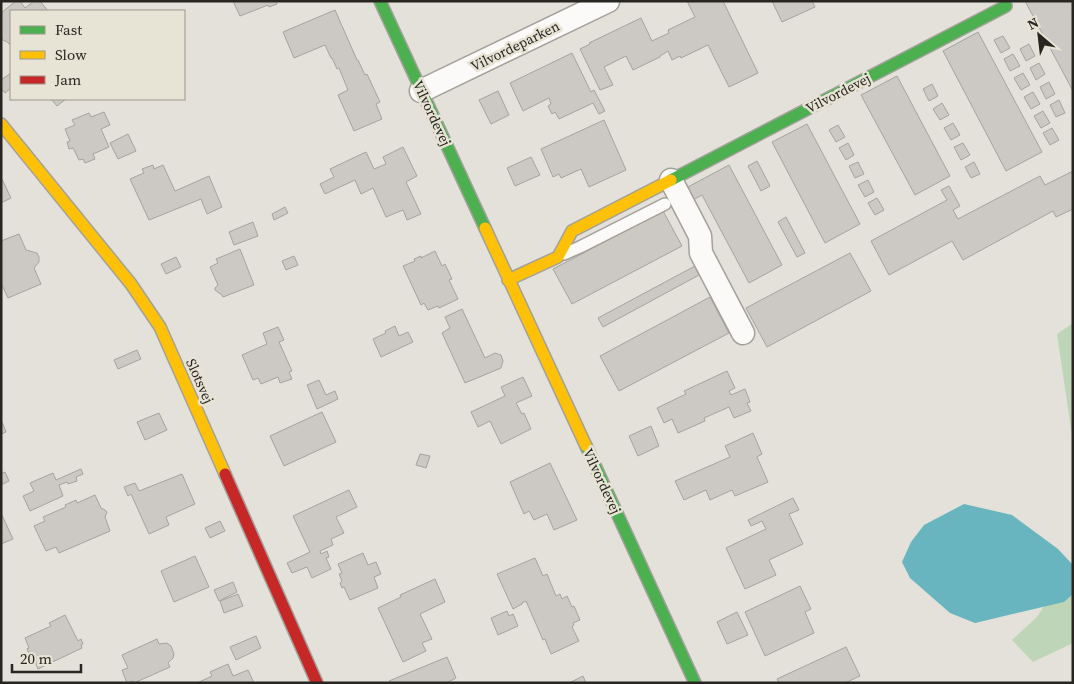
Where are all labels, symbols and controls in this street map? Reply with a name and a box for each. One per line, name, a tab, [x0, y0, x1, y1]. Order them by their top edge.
legend	[10, 10, 185, 100]
north arrow	[1014, 10, 1064, 60]
text: N	[1024, 12, 1042, 35]
street label: Vilvordeparken	[467, 16, 563, 76]
text: Fast	[55, 19, 82, 40]
text: Slow	[55, 44, 87, 65]
street label: Vilvordevej	[802, 68, 874, 118]
text: Jam	[54, 69, 82, 90]
street label: Vilvordevej	[408, 77, 456, 149]
street label: Slotsvej	[181, 355, 219, 407]
street label: Vilvordevej	[578, 445, 626, 517]
scale bar	[12, 642, 81, 674]
text: 20 m	[20, 648, 52, 669]

